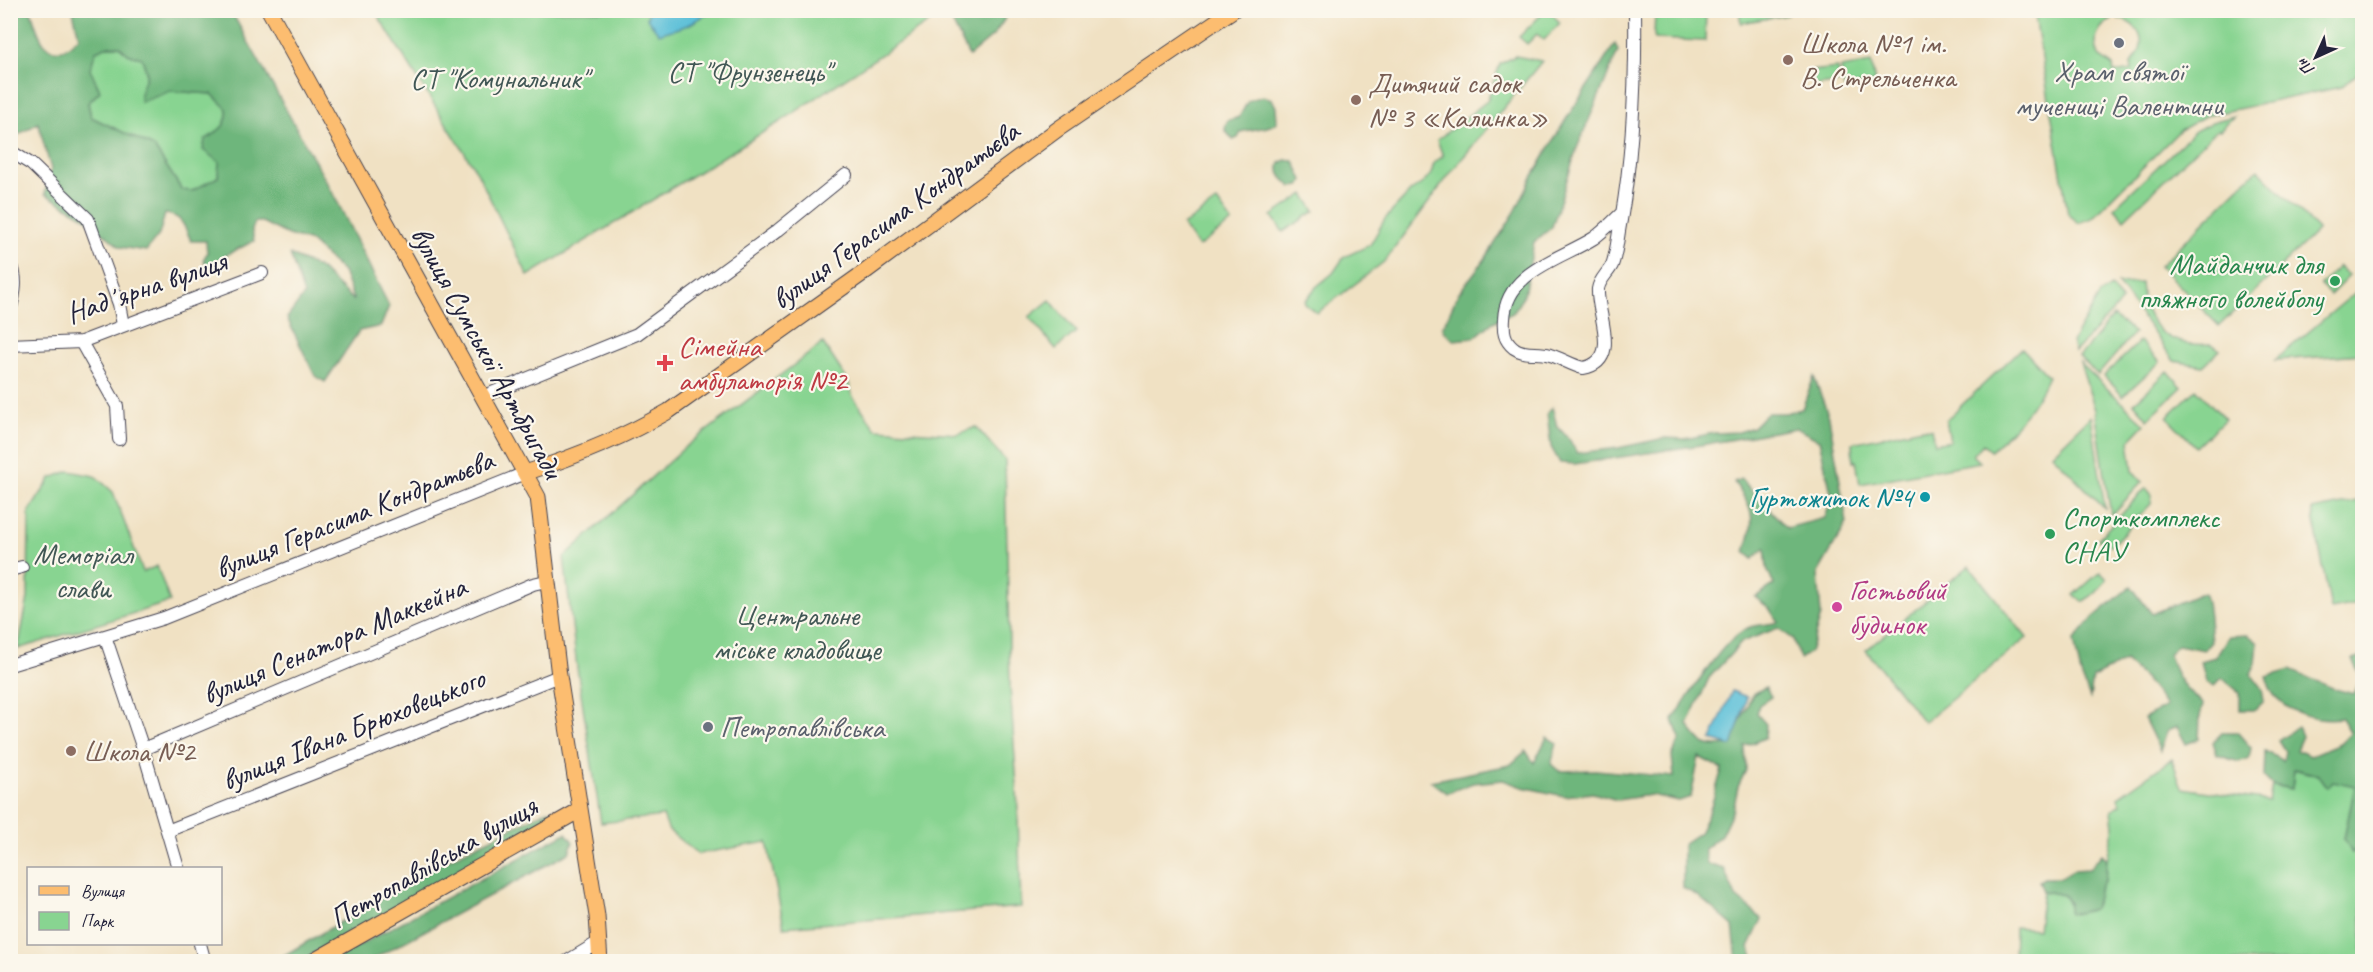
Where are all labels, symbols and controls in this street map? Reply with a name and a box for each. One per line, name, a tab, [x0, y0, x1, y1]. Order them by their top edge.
place label: Школа №1 ім. В. Стрельченка	[1800, 24, 1958, 96]
north arrow	[2286, 27, 2346, 87]
marker: Храм святої мучениці Валентини	[2112, 36, 2126, 50]
park label: СТ "Фрунзенець"	[668, 52, 836, 90]
place label: Храм святої мучениці Валентини	[2015, 52, 2225, 124]
marker: Школа №1 ім. В. Стрельченка	[1781, 53, 1795, 67]
text: Пн	[2292, 53, 2319, 80]
park label: СТ "Комунальник"	[410, 59, 594, 97]
place label: Дитячий садок № 3 «Калинка»	[1368, 64, 1548, 136]
marker: Дитячий садок № 3 «Калинка»	[1349, 93, 1363, 107]
street label: вулиця Герасима Кондратьєва	[764, 111, 1028, 318]
street label: вулиця Сумської Артбригади	[402, 219, 573, 487]
street label: Надʼярна вулиця	[61, 241, 233, 332]
place label: Майданчик для пляжного волейболу	[2138, 245, 2326, 317]
marker: Майданчик для пляжного волейболу	[2328, 274, 2342, 288]
place label: Сімейна амбулаторія №2	[678, 327, 849, 399]
marker: Сімейна амбулаторія №2	[656, 354, 674, 372]
street label: вулиця Герасима Кондратьєва	[209, 440, 501, 587]
place label: Гуртожиток №4	[1749, 478, 1915, 516]
marker: Гуртожиток №4	[1918, 490, 1932, 504]
place label: Спорткомплекс СНАУ	[2062, 498, 2220, 570]
marker: Спорткомплекс СНАУ	[2043, 527, 2057, 541]
park label: Меморіал слави	[33, 535, 135, 607]
street label: вулиця Сенатора Маккейна	[196, 566, 474, 713]
place label: Гостьовий будинок	[1849, 571, 1948, 643]
park label: Центральне міське кладовище	[714, 596, 883, 668]
marker: Гостьовий будинок	[1830, 600, 1844, 614]
street label: вулиця Івана Брюховецького	[216, 658, 492, 799]
place label: Петропавлівська	[720, 708, 886, 746]
marker: Петропавлівська	[701, 720, 715, 734]
place label: Школа №2	[83, 732, 197, 770]
marker: Школа №2	[64, 744, 78, 758]
street label: Петропавлівська вулиця	[322, 786, 545, 937]
legend	[27, 867, 222, 945]
text: Вулиця	[81, 880, 125, 902]
text: Парк	[81, 910, 115, 932]

